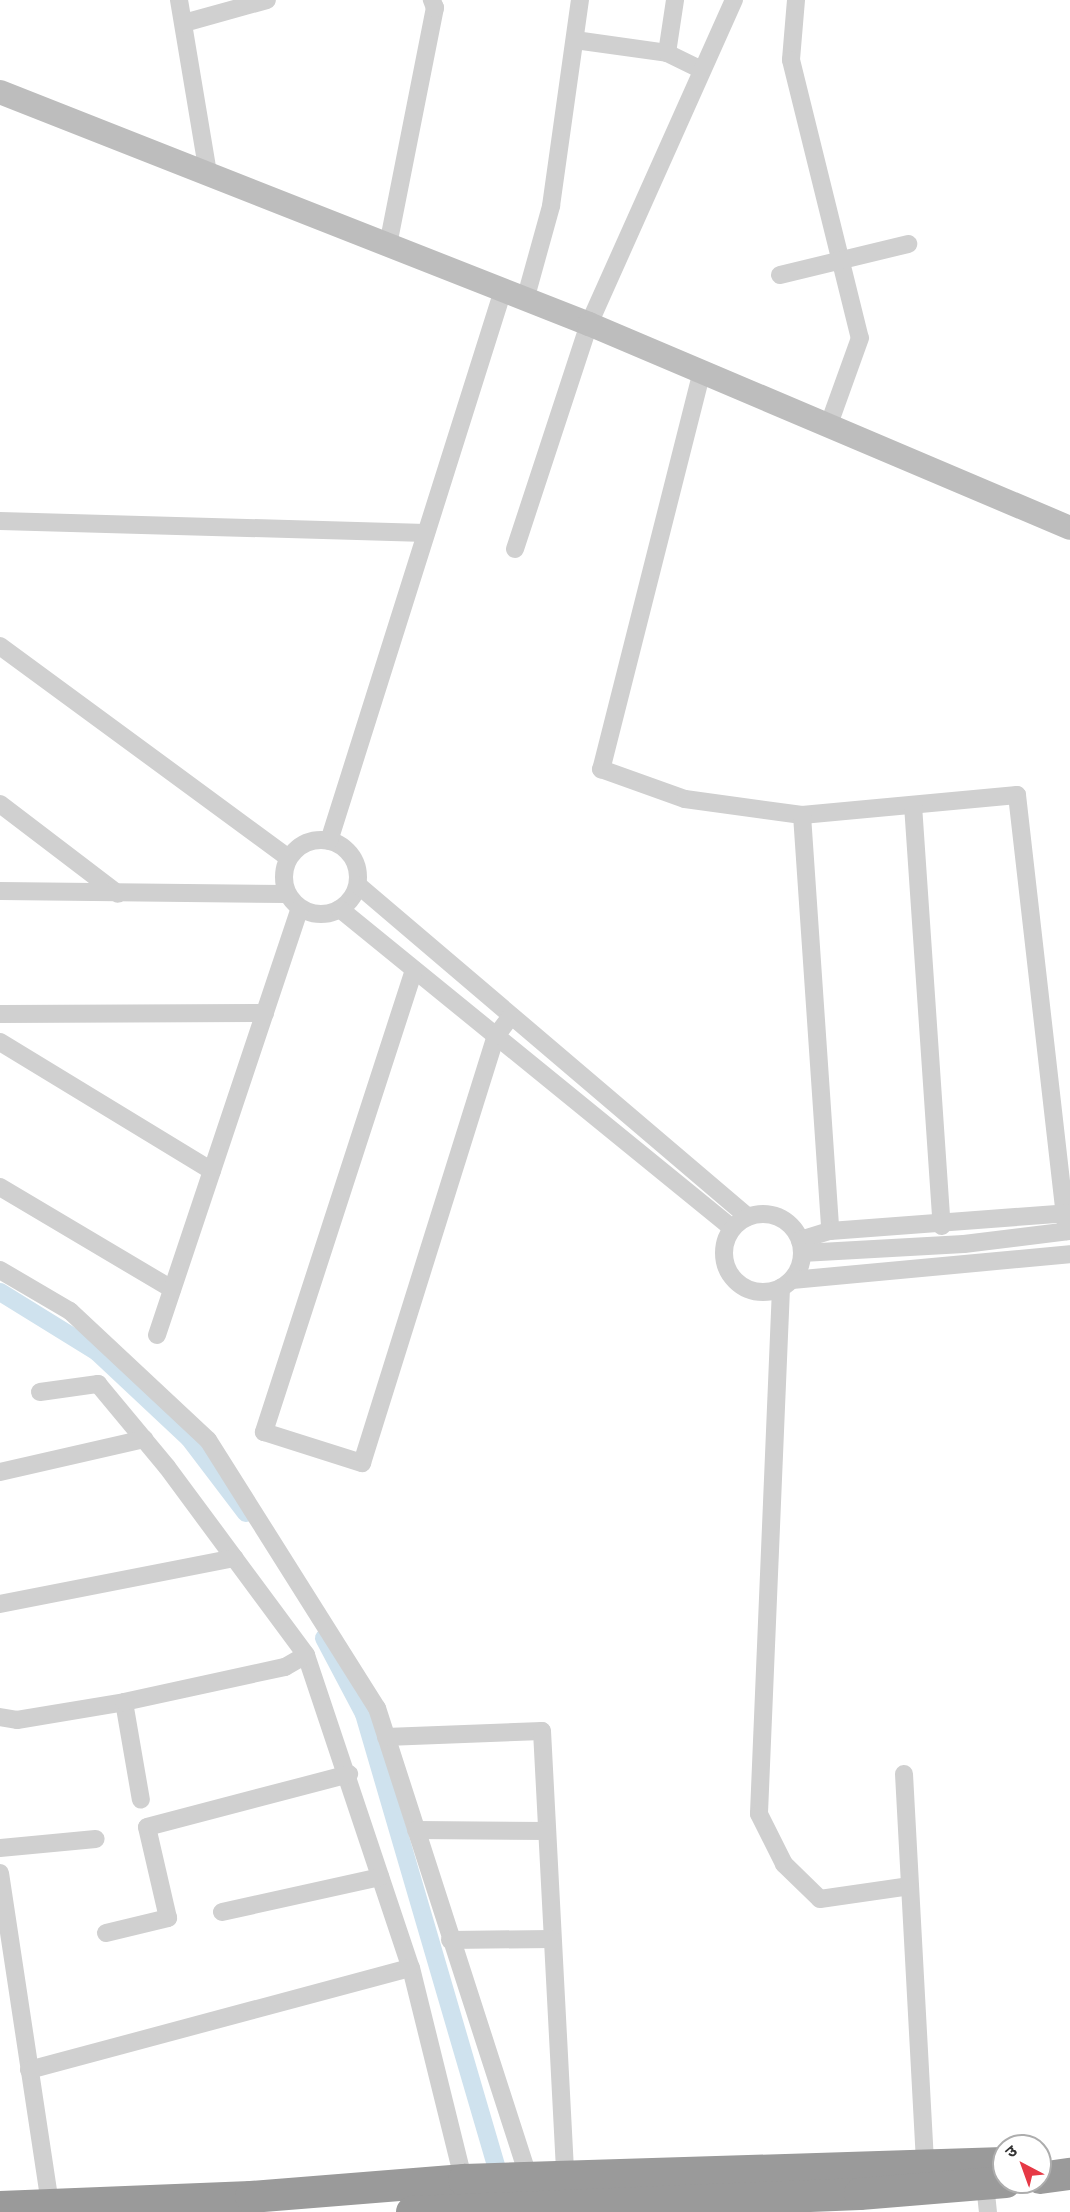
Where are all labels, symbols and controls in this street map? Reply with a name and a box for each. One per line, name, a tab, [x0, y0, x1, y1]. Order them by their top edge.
north arrow	[992, 2134, 1052, 2194]
text: उ	[1001, 2141, 1021, 2162]

